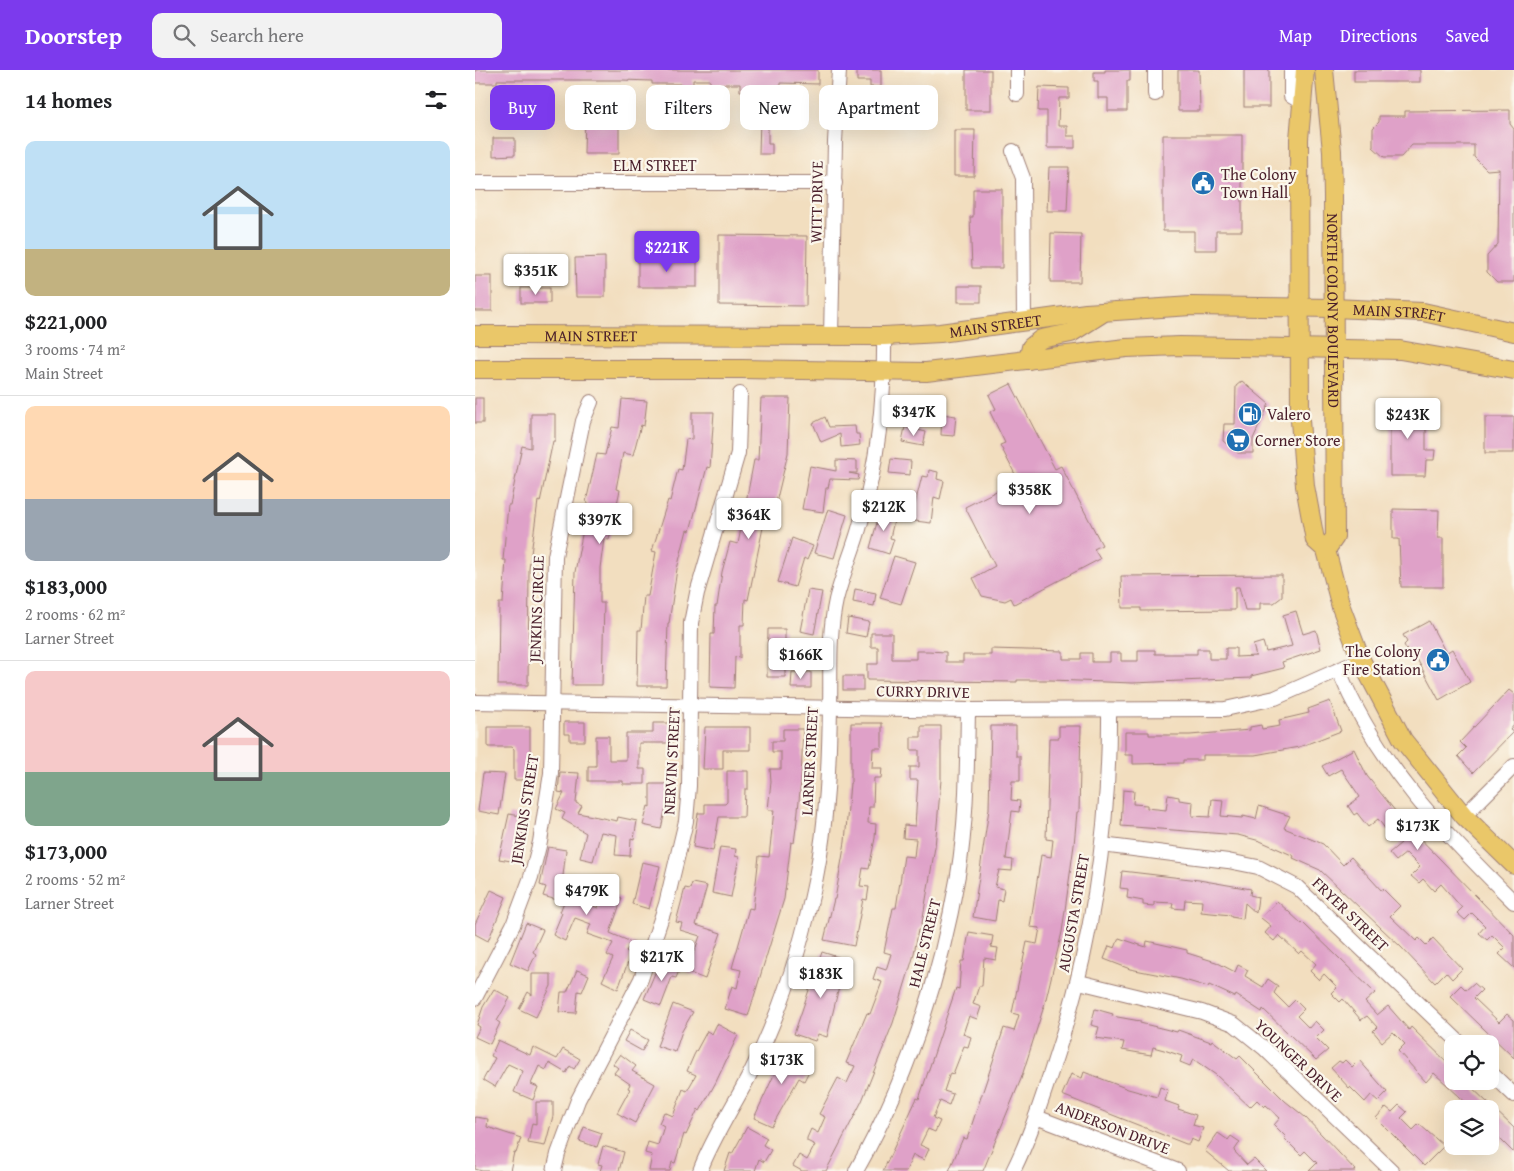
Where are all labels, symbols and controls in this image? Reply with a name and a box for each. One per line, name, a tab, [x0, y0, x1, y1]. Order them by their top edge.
search box	[152, 13, 502, 58]
text: Doorstep	[25, 18, 122, 53]
icon: search	[170, 21, 198, 49]
text: Search here	[210, 21, 304, 49]
text: Map	[1279, 22, 1312, 49]
text: Directions	[1340, 22, 1417, 49]
text: Saved	[1445, 22, 1489, 49]
text: 14 homes	[25, 85, 112, 116]
chip: Buy	[490, 85, 555, 130]
chip: Rent	[565, 85, 636, 130]
chip: Filters	[646, 85, 730, 130]
chip: New	[740, 85, 809, 130]
chip: Apartment	[819, 85, 938, 130]
icon: filters	[422, 86, 450, 114]
street label: ELM STREET	[613, 153, 697, 177]
street label: WITT DRIVE	[803, 161, 829, 243]
place label: The Colony Town Hall	[1221, 162, 1296, 204]
public building icon: The Colony Town Hall	[1190, 170, 1216, 196]
icon: home	[193, 173, 283, 263]
street label: NORTH COLONY BOULEVARD	[1321, 213, 1346, 408]
pin: $221K	[632, 230, 702, 273]
text: $221K	[645, 235, 689, 259]
pin: $351K	[501, 254, 571, 296]
text: $351K	[514, 258, 558, 282]
street label: MAIN STREET	[1352, 297, 1448, 329]
text: $221,000	[25, 306, 107, 337]
street label: MAIN STREET	[948, 307, 1043, 344]
street label: MAIN STREET	[545, 323, 638, 347]
text: 3 rooms · 74 m²	[25, 337, 125, 361]
text: Main Street	[25, 361, 103, 385]
pin: $347K	[879, 394, 949, 437]
pin: $243K	[1373, 398, 1443, 440]
text: $347K	[892, 399, 936, 423]
fuel station icon: Valero	[1237, 401, 1263, 427]
place label: Valero	[1267, 402, 1311, 426]
text: $243K	[1386, 402, 1430, 426]
supermarket icon: Corner Store	[1225, 427, 1251, 453]
place label: Corner Store	[1255, 428, 1341, 452]
icon: home	[193, 439, 283, 529]
pin: $358K	[995, 472, 1065, 515]
text: $358K	[1008, 477, 1052, 501]
pin: $212K	[849, 490, 919, 532]
text: $212K	[862, 494, 906, 518]
pin: $364K	[714, 498, 784, 540]
pin: $397K	[565, 502, 635, 545]
text: $364K	[727, 502, 771, 526]
text: $397K	[578, 507, 622, 531]
street label: JENKINS CIRCLE	[522, 555, 550, 665]
text: $183,000	[25, 571, 107, 602]
text: 2 rooms · 62 m²	[25, 602, 125, 626]
text: Larner Street	[25, 626, 114, 650]
pin: $166K	[766, 638, 836, 680]
place label: The Colony Fire Station	[1343, 639, 1421, 681]
text: $166K	[779, 642, 823, 666]
public building icon: The Colony Fire Station	[1425, 647, 1451, 673]
street label: CURRY DRIVE	[876, 678, 970, 704]
icon: home	[193, 704, 283, 794]
street label: LARNER STREET	[794, 706, 824, 816]
street label: NERVIN STREET	[656, 707, 686, 815]
street label: JENKINS STREET	[503, 752, 545, 868]
pin: $173K	[1383, 808, 1453, 851]
text: $173K	[1396, 813, 1440, 837]
text: $173,000	[25, 836, 107, 867]
street label: AUGUSTA STREET	[1051, 852, 1095, 974]
text: 2 rooms · 52 m²	[25, 867, 125, 891]
street label: FRYER STREET	[1307, 871, 1395, 957]
pin: $479K	[552, 874, 622, 916]
text: $479K	[565, 878, 609, 902]
text: Larner Street	[25, 891, 114, 915]
street label: HALE STREET	[901, 896, 947, 990]
pin: $217K	[627, 940, 697, 982]
text: $217K	[640, 944, 684, 968]
pin: $183K	[786, 956, 856, 999]
text: $183K	[799, 961, 843, 985]
street label: YOUNGER DRIVE	[1250, 1013, 1348, 1107]
map controls	[1444, 1035, 1499, 1155]
button: locate	[1444, 1035, 1499, 1090]
pin: $173K	[747, 1042, 817, 1085]
text: $173K	[760, 1047, 804, 1071]
street label: ANDERSON DRIVE	[1052, 1094, 1174, 1160]
button: layers	[1444, 1100, 1499, 1155]

